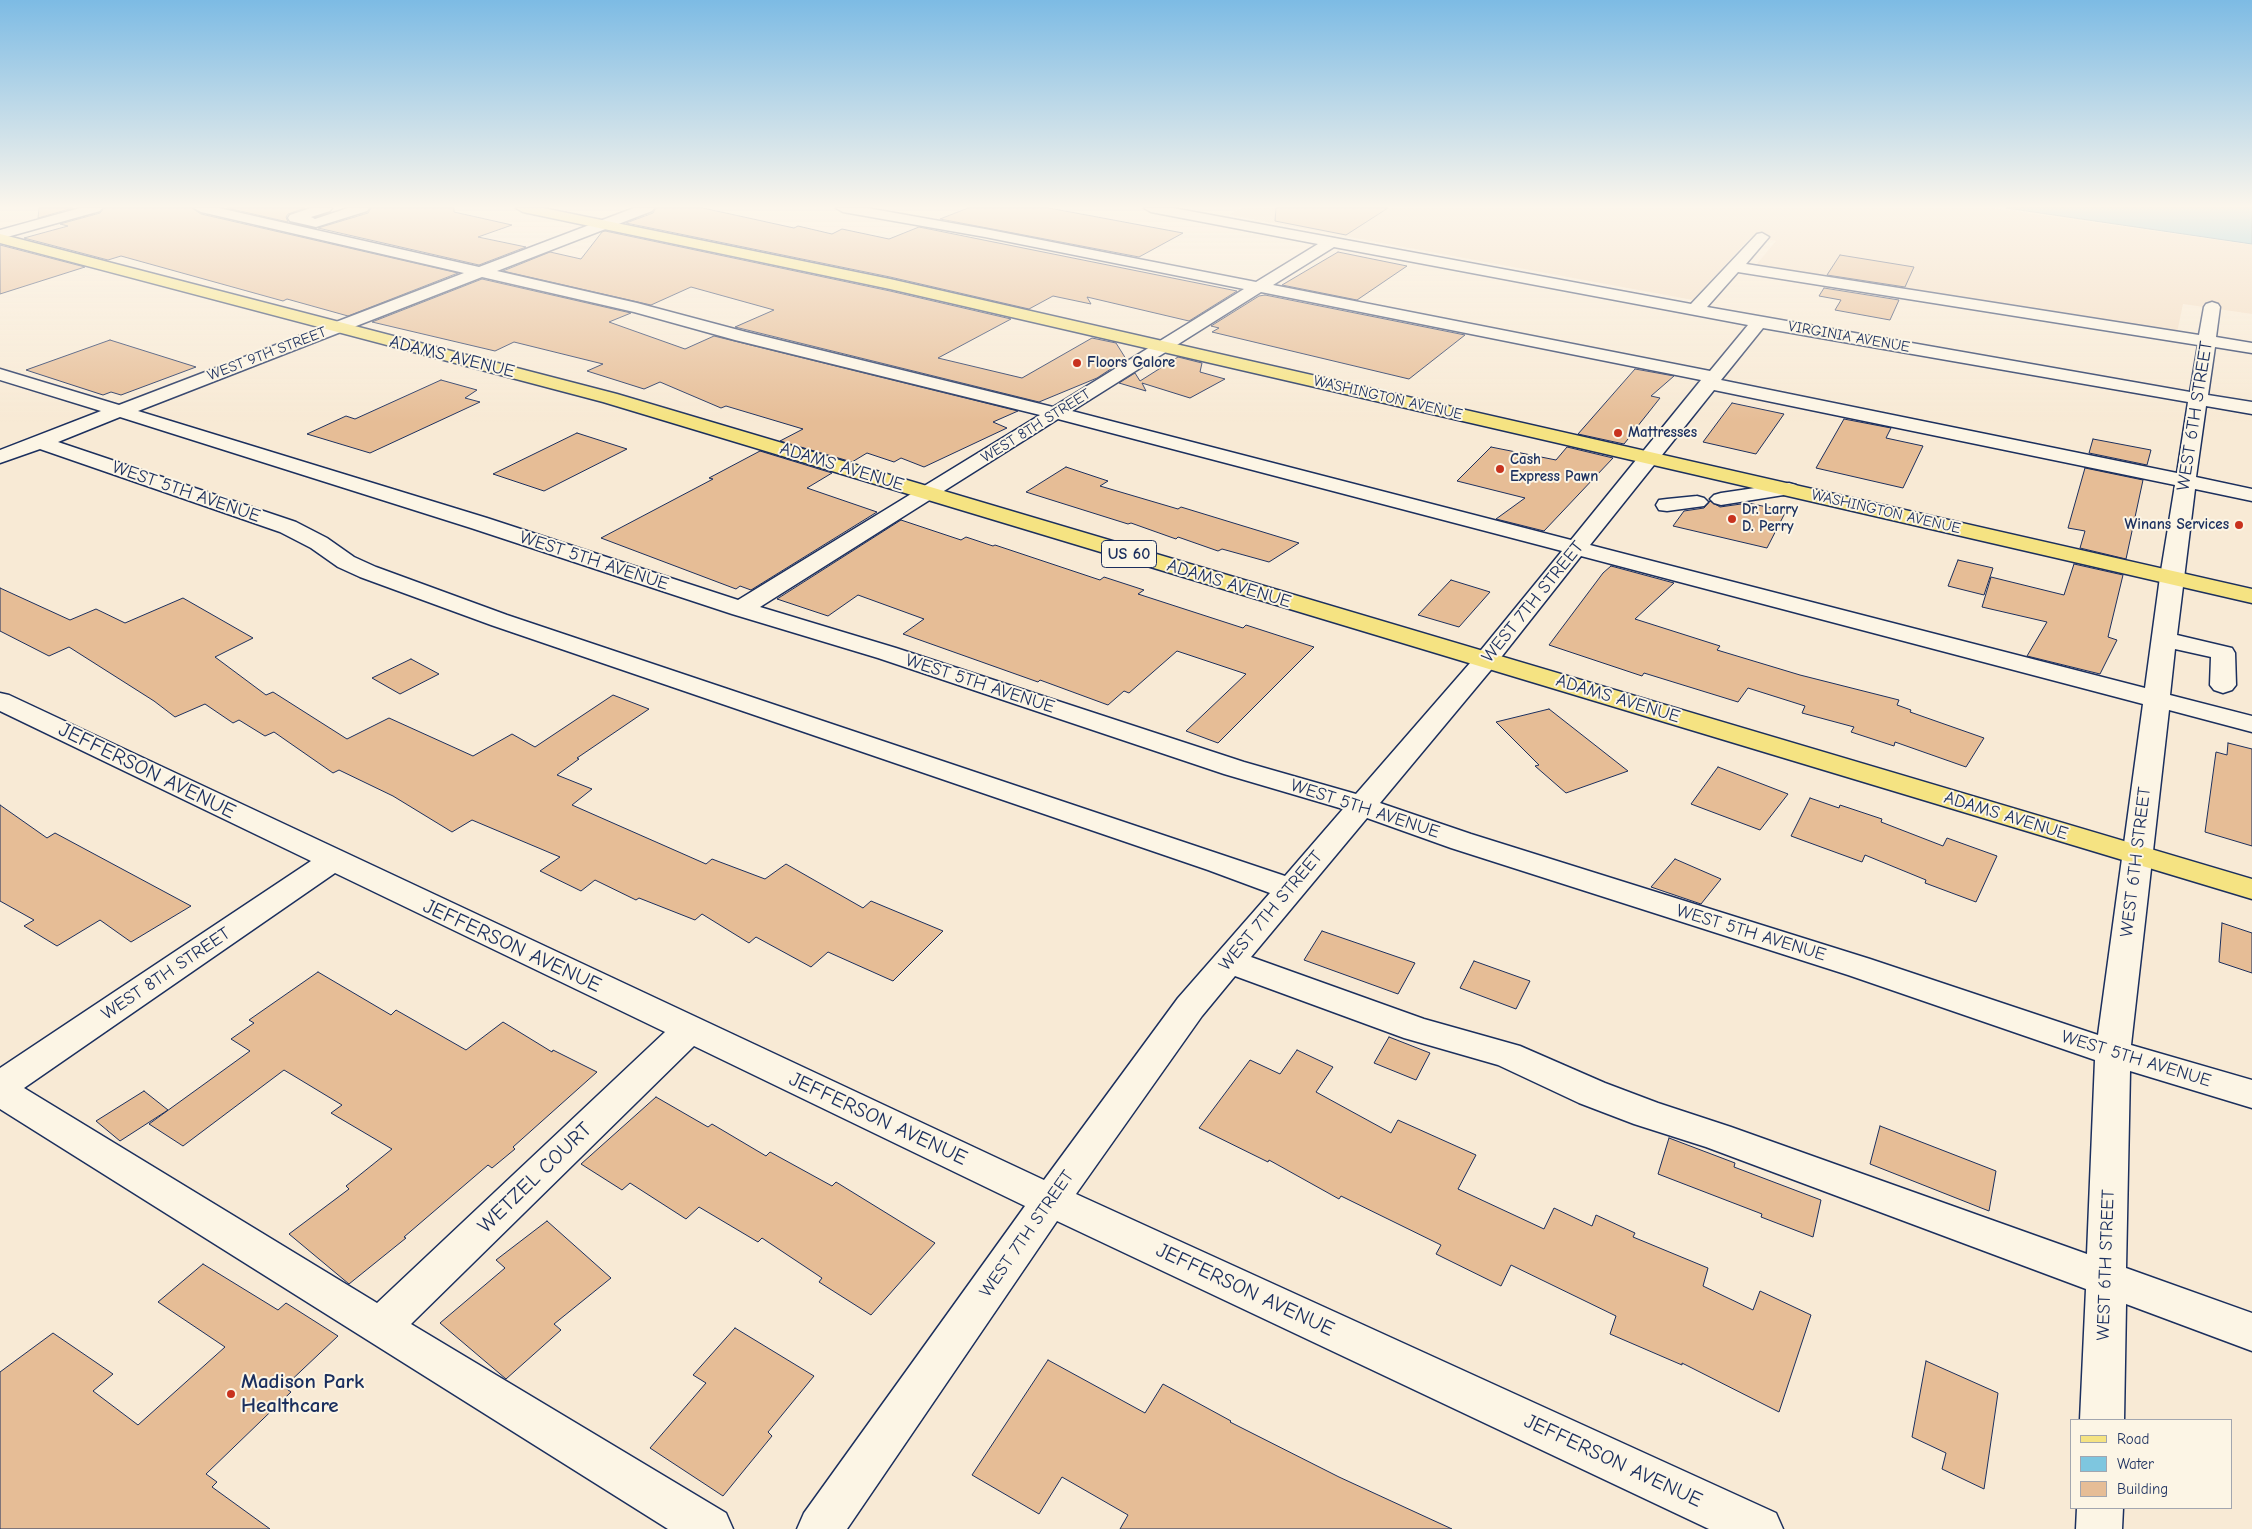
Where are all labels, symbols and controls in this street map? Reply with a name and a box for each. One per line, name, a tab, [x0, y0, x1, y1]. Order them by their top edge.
street label: VIRGINIA AVENUE	[1787, 317, 1911, 357]
street label: WEST 9TH STREET	[205, 323, 329, 385]
street label: ADAMS AVENUE	[387, 331, 517, 383]
street label: WEST 6TH STREET	[2173, 340, 2217, 492]
place label: Floors Galore	[1087, 354, 1175, 372]
marker: Floors Galore	[1071, 357, 1083, 369]
street label: WASHINGTON AVENUE	[1312, 372, 1464, 424]
street label: WEST 8TH STREET	[978, 385, 1094, 467]
place label: Mattresses	[1628, 424, 1697, 442]
marker: Mattresses	[1612, 427, 1624, 439]
street label: ADAMS AVENUE	[777, 438, 907, 496]
place label: Cash Express Pawn	[1510, 451, 1598, 486]
street label: WEST 5TH AVENUE	[109, 457, 263, 527]
marker: Cash Express Pawn	[1494, 463, 1506, 475]
street label: WASHINGTON AVENUE	[1810, 486, 1962, 538]
place label: Dr. Larry D. Perry	[1742, 501, 1798, 536]
marker: Dr. Larry D. Perry	[1726, 513, 1738, 525]
place label: Winans Services	[2125, 516, 2229, 534]
marker: Winans Services	[2233, 519, 2245, 531]
street label: WEST 5TH AVENUE	[517, 527, 671, 595]
street label: WEST 7TH STREET	[1477, 537, 1589, 667]
road number: US 60	[1102, 540, 1156, 568]
street label: ADAMS AVENUE	[1164, 555, 1294, 613]
street label: WEST 5TH AVENUE	[903, 650, 1057, 718]
street label: ADAMS AVENUE	[1553, 670, 1683, 728]
street label: JEFFERSON AVENUE	[54, 717, 240, 825]
street label: WEST 5TH AVENUE	[1288, 775, 1442, 843]
street label: WEST 6TH STREET	[2116, 786, 2156, 938]
street label: ADAMS AVENUE	[1941, 787, 2071, 845]
street label: WEST 7TH STREET	[1215, 847, 1327, 975]
street label: JEFFERSON AVENUE	[419, 894, 605, 998]
street label: WEST 5TH AVENUE	[1674, 900, 1828, 966]
street label: WEST 8TH STREET	[98, 923, 234, 1025]
street label: WEST 5TH AVENUE	[2059, 1026, 2213, 1092]
street label: JEFFERSON AVENUE	[785, 1067, 971, 1171]
street label: WETZEL COURT	[473, 1117, 597, 1239]
street label: WEST 7TH STREET	[975, 1166, 1079, 1302]
street label: WEST 6TH STREET	[2093, 1189, 2119, 1341]
street label: JEFFERSON AVENUE	[1152, 1238, 1338, 1342]
place label: Madison Park Healthcare	[241, 1369, 364, 1419]
marker: Madison Park Healthcare	[225, 1388, 237, 1400]
street label: JEFFERSON AVENUE	[1520, 1409, 1706, 1513]
legend	[2070, 1419, 2232, 1509]
text: Road	[2117, 1430, 2149, 1448]
text: Water	[2117, 1455, 2154, 1473]
text: Building	[2117, 1480, 2168, 1498]

